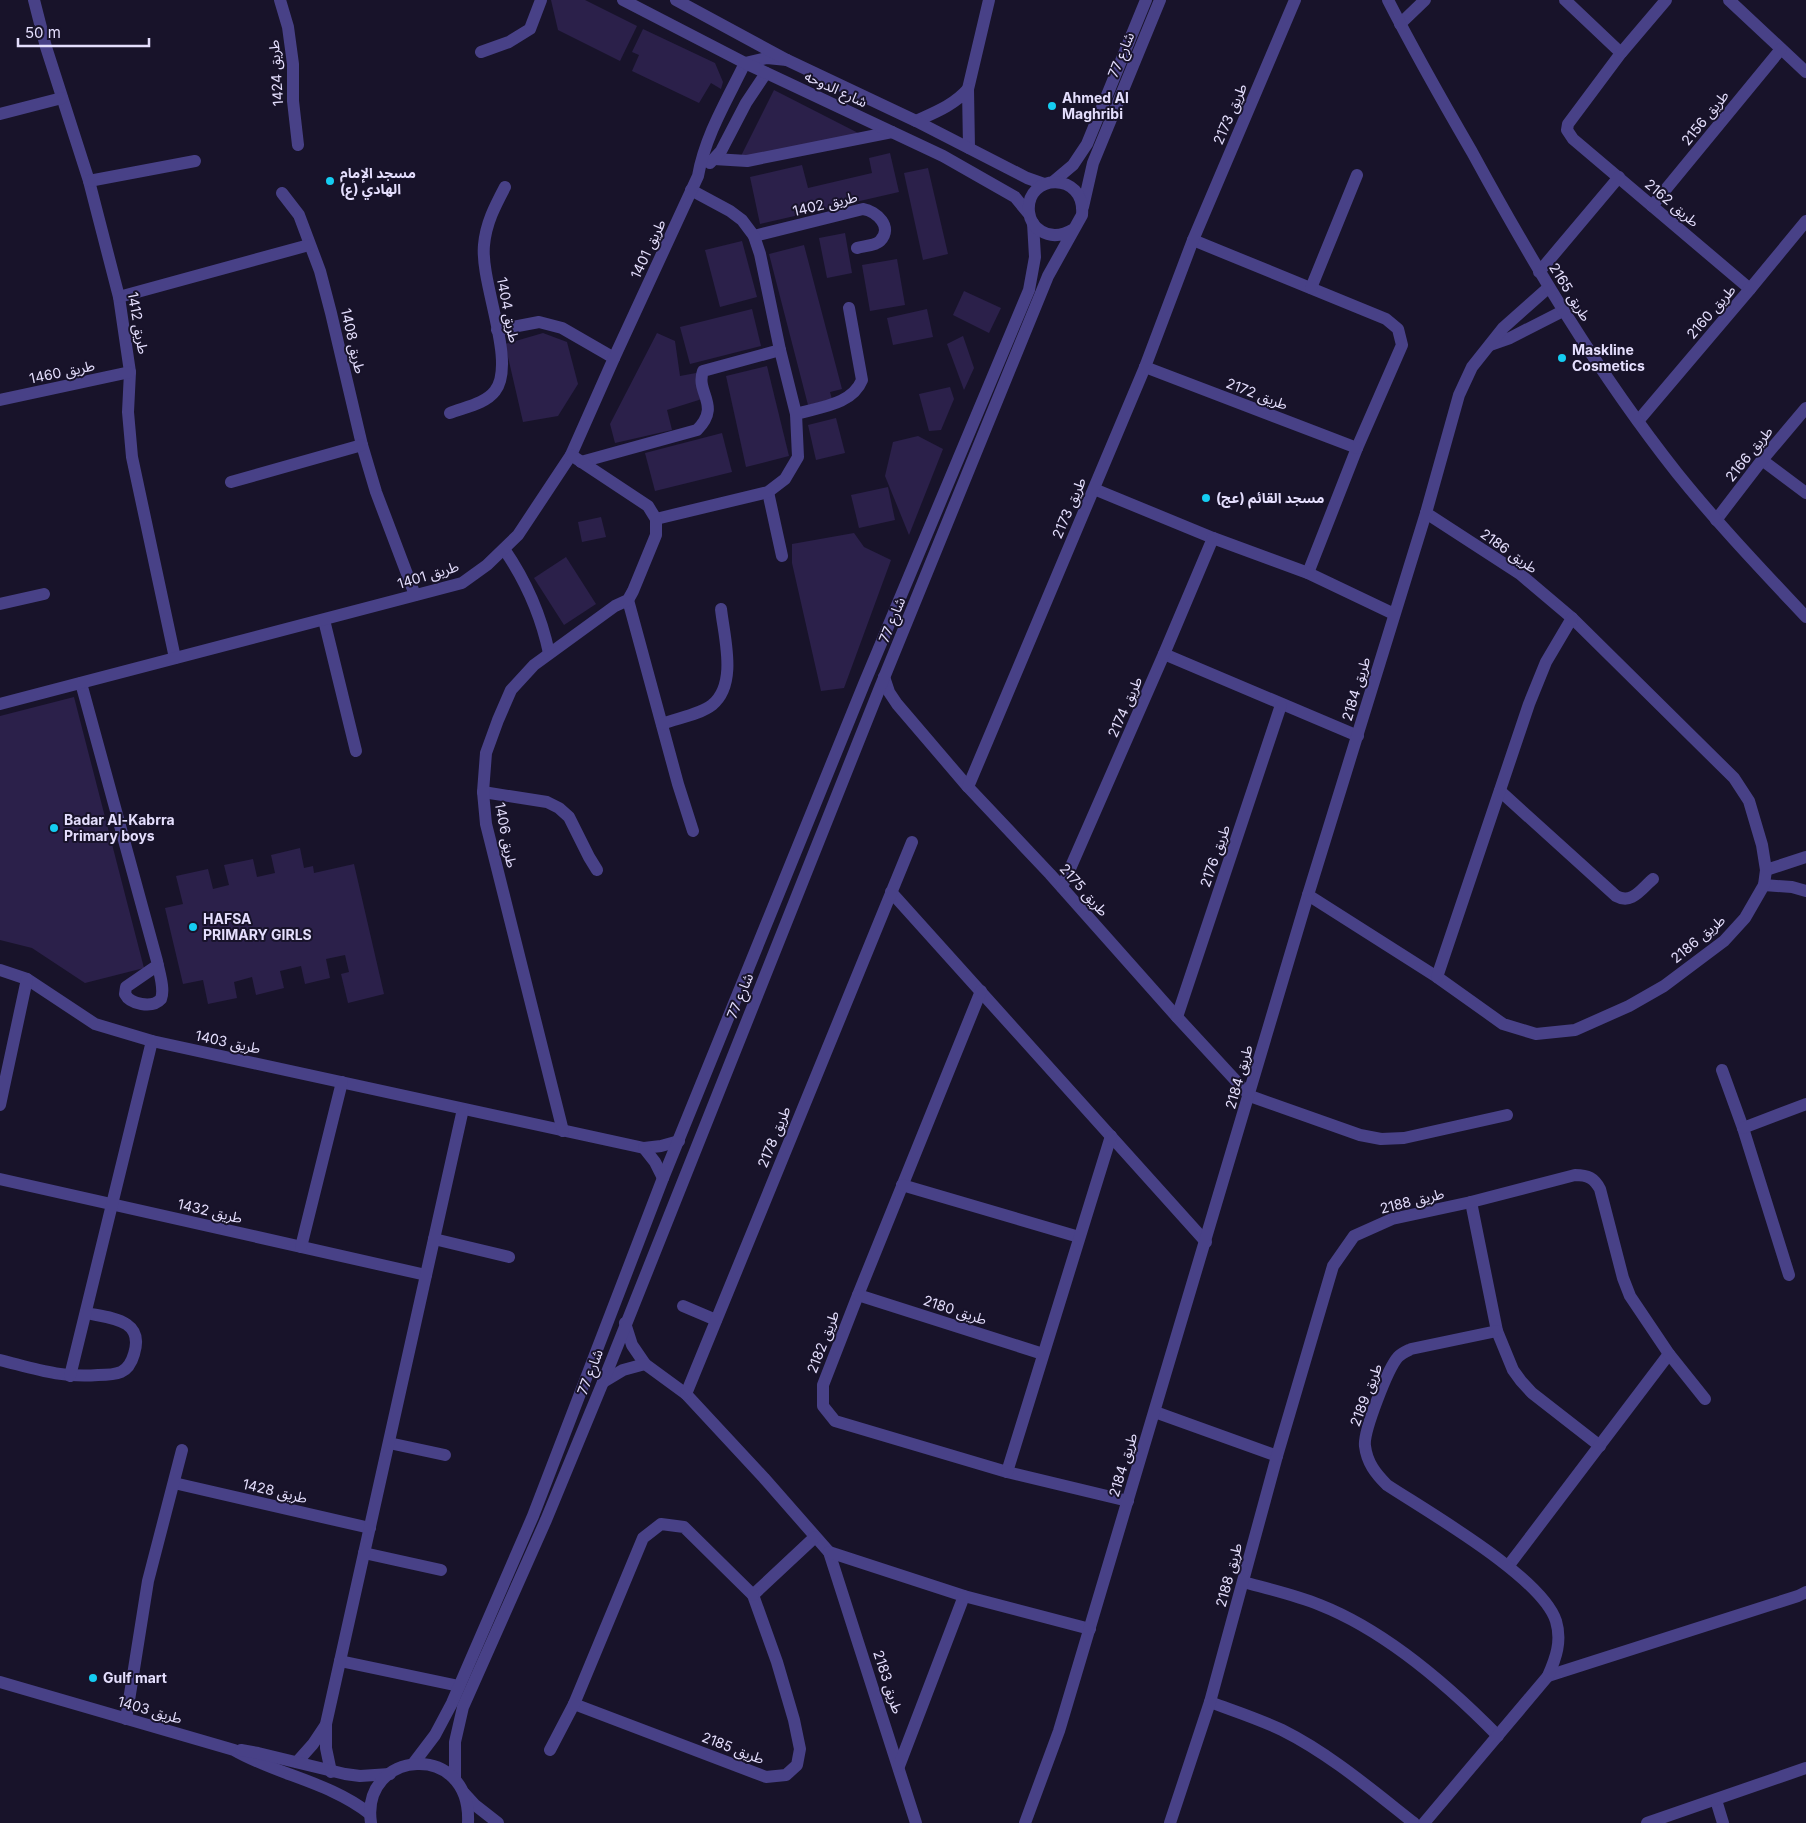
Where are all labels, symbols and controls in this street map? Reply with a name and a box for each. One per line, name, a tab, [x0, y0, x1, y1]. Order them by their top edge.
scale bar	[18, 15, 149, 47]
text: 50 m	[25, 23, 61, 42]
street label: شارع 77	[1104, 30, 1140, 81]
street label: طريق 1424	[265, 39, 288, 107]
street label: شارع الدوحه	[801, 67, 870, 113]
street label: طريق 2173	[1209, 81, 1252, 148]
street label: طريق 2156	[1677, 87, 1733, 150]
place label: Ahmed Al Maghribi	[1062, 89, 1129, 122]
marker: Ahmed Al Maghribi	[1046, 100, 1058, 112]
place label: مسجد الإمام الهادي (ع)	[340, 164, 416, 200]
marker: مسجد الإمام الهادي (ع)	[324, 175, 336, 187]
street label: طريق 2162	[1640, 175, 1703, 232]
street label: طريق 1402	[791, 188, 859, 221]
street label: طريق 1401	[626, 217, 670, 282]
street label: طريق 2165	[1544, 259, 1595, 325]
street label: طريق 1404	[492, 276, 523, 345]
street label: طريق 2160	[1683, 281, 1740, 343]
street label: طريق 1412	[123, 291, 152, 356]
street label: طريق 1408	[336, 307, 369, 376]
place label: Maskline Cosmetics	[1572, 341, 1645, 374]
marker: Maskline Cosmetics	[1556, 352, 1568, 364]
street label: طريق 1460	[28, 356, 97, 389]
street label: طريق 2172	[1223, 374, 1290, 415]
street label: طريق 2166	[1721, 423, 1777, 486]
street label: طريق 2173	[1048, 475, 1091, 542]
place label: مسجد القائم (عج)	[1216, 489, 1324, 509]
marker: مسجد القائم (عج)	[1200, 492, 1212, 504]
street label: طريق 2186	[1476, 525, 1541, 578]
street label: طريق 1401	[395, 557, 461, 594]
street label: شارع 77	[875, 595, 911, 646]
street label: طريق 2184	[1338, 655, 1375, 723]
street label: طريق 2174	[1104, 674, 1147, 741]
street label: طريق 1406	[490, 801, 521, 869]
place label: Badar Al-Kabrra Primary boys	[64, 811, 175, 844]
marker: Badar Al-Kabrra Primary boys	[48, 822, 60, 834]
street label: طريق 2176	[1196, 822, 1235, 890]
street label: طريق 2175	[1055, 860, 1112, 921]
place label: HAFSA PRIMARY GIRLS	[203, 910, 312, 943]
street label: طريق 2186	[1667, 911, 1730, 968]
marker: HAFSA PRIMARY GIRLS	[187, 921, 199, 933]
street label: شارع 77	[723, 971, 759, 1022]
street label: طريق 1403	[194, 1026, 262, 1059]
street label: طريق 2184	[1221, 1043, 1258, 1111]
street label: طريق 2178	[754, 1104, 795, 1171]
street label: طريق 2188	[1378, 1184, 1446, 1219]
street label: طريق 1432	[176, 1195, 244, 1228]
street label: طريق 2180	[921, 1291, 989, 1330]
street label: طريق 2182	[803, 1308, 844, 1376]
street label: شارع 77	[573, 1347, 609, 1398]
street label: طريق 2189	[1346, 1361, 1387, 1429]
street label: طريق 2184	[1105, 1431, 1142, 1499]
street label: طريق 1428	[241, 1475, 309, 1508]
street label: طريق 2188	[1212, 1541, 1247, 1609]
street label: طريق 2183	[868, 1648, 907, 1716]
place label: Gulf mart	[103, 1669, 167, 1686]
marker: Gulf mart	[87, 1672, 99, 1684]
street label: طريق 1403	[115, 1692, 184, 1729]
street label: طريق 2185	[699, 1728, 767, 1769]

